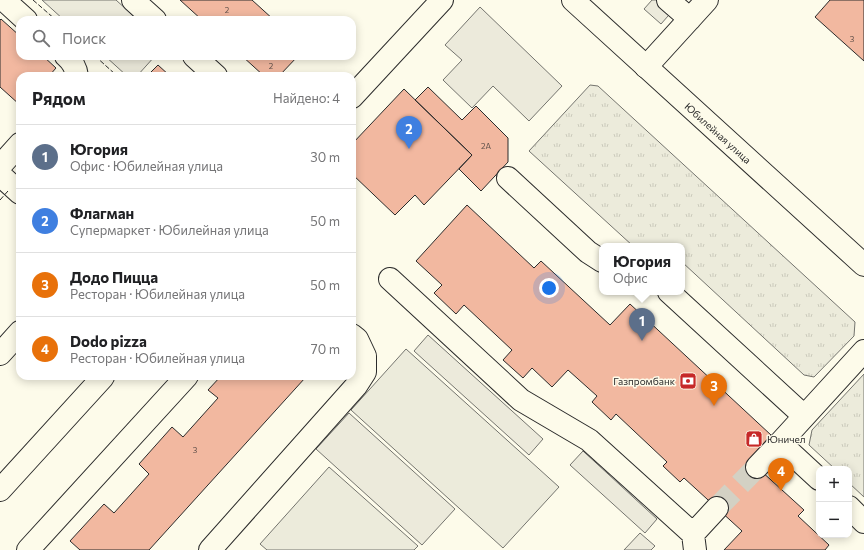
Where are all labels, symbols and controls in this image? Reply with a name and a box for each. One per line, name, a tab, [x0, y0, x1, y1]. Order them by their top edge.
house number: 2	[225, 5, 230, 15]
search box	[16, 16, 356, 60]
icon: search	[30, 27, 52, 49]
text: Поиск	[62, 29, 106, 47]
house number: 3	[850, 34, 855, 44]
house number: 2	[269, 61, 274, 71]
text: Рядом	[32, 88, 86, 109]
text: Найдено: 4	[273, 90, 340, 106]
street label: Юбилейная улица	[682, 100, 754, 166]
pin: 2	[396, 116, 422, 149]
text: Югория	[70, 140, 128, 158]
house number: 2А	[481, 141, 491, 151]
text: 1	[42, 149, 48, 165]
text: 30 m	[310, 149, 340, 165]
text: Офис · Юбилейная улица	[70, 158, 223, 174]
text: Флагман	[70, 204, 134, 222]
text: 2	[41, 213, 49, 229]
text: 50 m	[310, 213, 340, 229]
text: Супермаркет · Юбилейная улица	[70, 222, 269, 238]
popup	[599, 243, 685, 295]
text: Югория	[613, 252, 671, 270]
text: Додо Пицца	[70, 268, 158, 286]
text: Офис	[613, 270, 648, 286]
text: 3	[41, 277, 49, 293]
text: 50 m	[310, 277, 340, 293]
your location	[539, 278, 559, 298]
text: Ресторан · Юбилейная улица	[70, 286, 245, 302]
pin: 1	[629, 308, 655, 341]
text: Dodo pizza	[70, 332, 147, 350]
text: 4	[41, 341, 49, 357]
text: 70 m	[311, 341, 340, 357]
text: Ресторан · Юбилейная улица	[70, 350, 245, 366]
bank icon: Газпромбанк	[678, 371, 698, 391]
pin: 3	[701, 373, 727, 406]
place label: Газпромбанк	[613, 375, 676, 387]
shop icon: Юничел	[744, 429, 764, 449]
place label: Юничел	[767, 433, 806, 445]
house number: 3	[193, 445, 198, 455]
pin: 4	[768, 458, 794, 491]
map controls	[816, 466, 852, 538]
button: +	[816, 466, 852, 502]
button: −	[816, 502, 852, 538]

